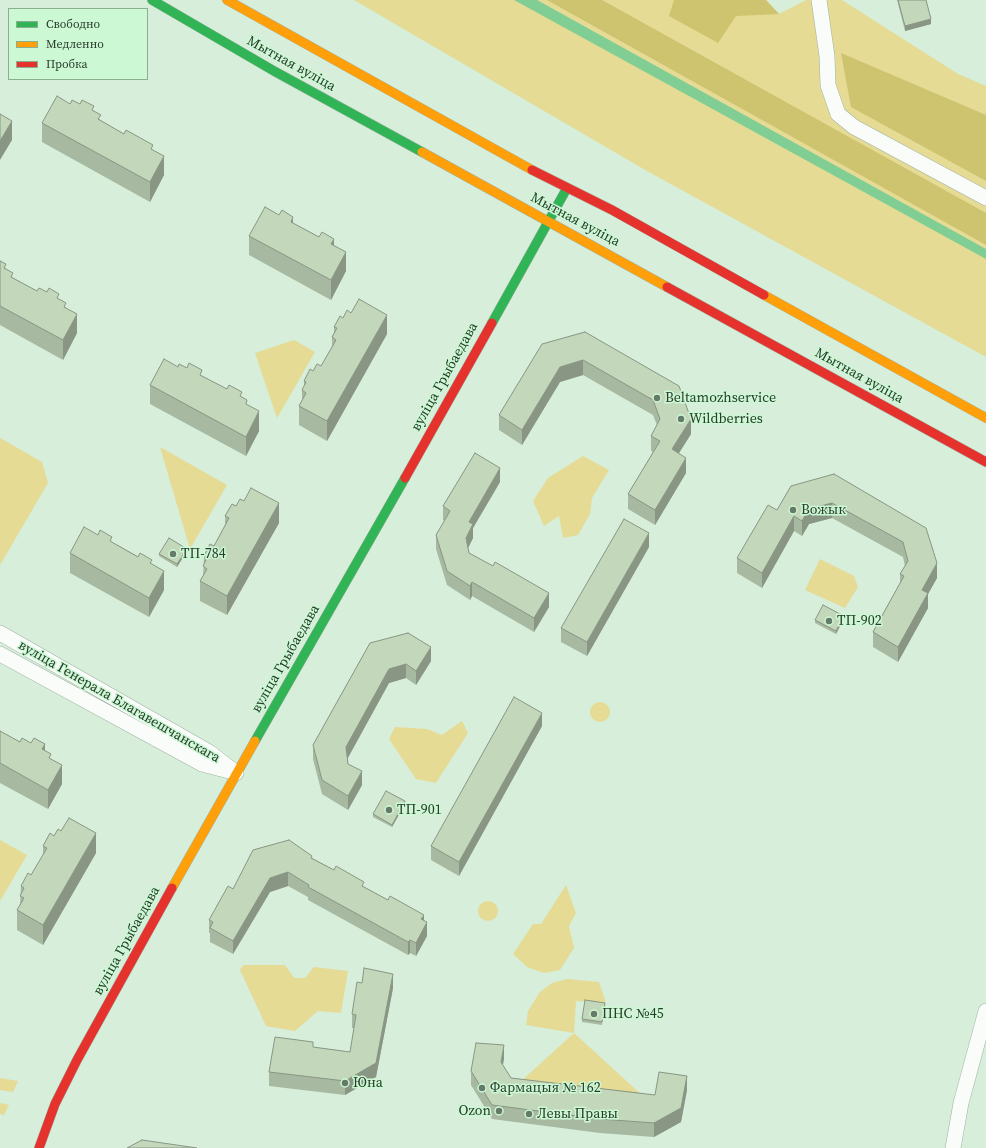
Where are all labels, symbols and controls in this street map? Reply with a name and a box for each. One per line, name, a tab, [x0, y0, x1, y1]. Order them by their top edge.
legend	[8, 8, 148, 80]
text: Свободно	[46, 16, 100, 32]
street label: Мытная вуліца	[244, 33, 338, 95]
text: Медленно	[46, 36, 104, 52]
text: Пробка	[46, 56, 88, 72]
street label: Мытная вуліца	[527, 189, 623, 251]
street label: вуліца Грыбаедава	[408, 320, 482, 434]
street label: Мытная вуліца	[812, 345, 906, 407]
place label: Beltamozhservice	[665, 390, 776, 406]
marker: Beltamozhservice	[652, 393, 662, 403]
place label: Wildberries	[689, 411, 763, 427]
marker: Wildberries	[676, 414, 686, 424]
place label: Вожык	[801, 502, 846, 518]
marker: Вожык	[788, 505, 798, 515]
place label: ТП-784	[181, 546, 226, 562]
marker: ТП-784	[168, 549, 178, 559]
street label: вуліца Грыбаедава	[248, 602, 324, 716]
place label: ТП-902	[837, 613, 882, 629]
marker: ТП-902	[824, 616, 834, 626]
street label: вуліца Генерала Благавешчанскага	[15, 637, 223, 767]
place label: ТП-901	[397, 802, 442, 818]
marker: ТП-901	[384, 805, 394, 815]
street label: вуліца Грыбаедава	[90, 884, 164, 998]
place label: ПНС №45	[602, 1006, 664, 1022]
marker: ПНС №45	[589, 1009, 599, 1019]
place label: Юна	[353, 1075, 383, 1091]
marker: Юна	[340, 1078, 350, 1088]
place label: Фармацыя № 162	[490, 1080, 601, 1096]
marker: Фармацыя № 162	[477, 1083, 487, 1093]
place label: Ozon	[459, 1103, 491, 1119]
marker: Ozon	[494, 1106, 504, 1116]
place label: Левы Правы	[537, 1106, 618, 1122]
marker: Левы Правы	[524, 1109, 534, 1119]

